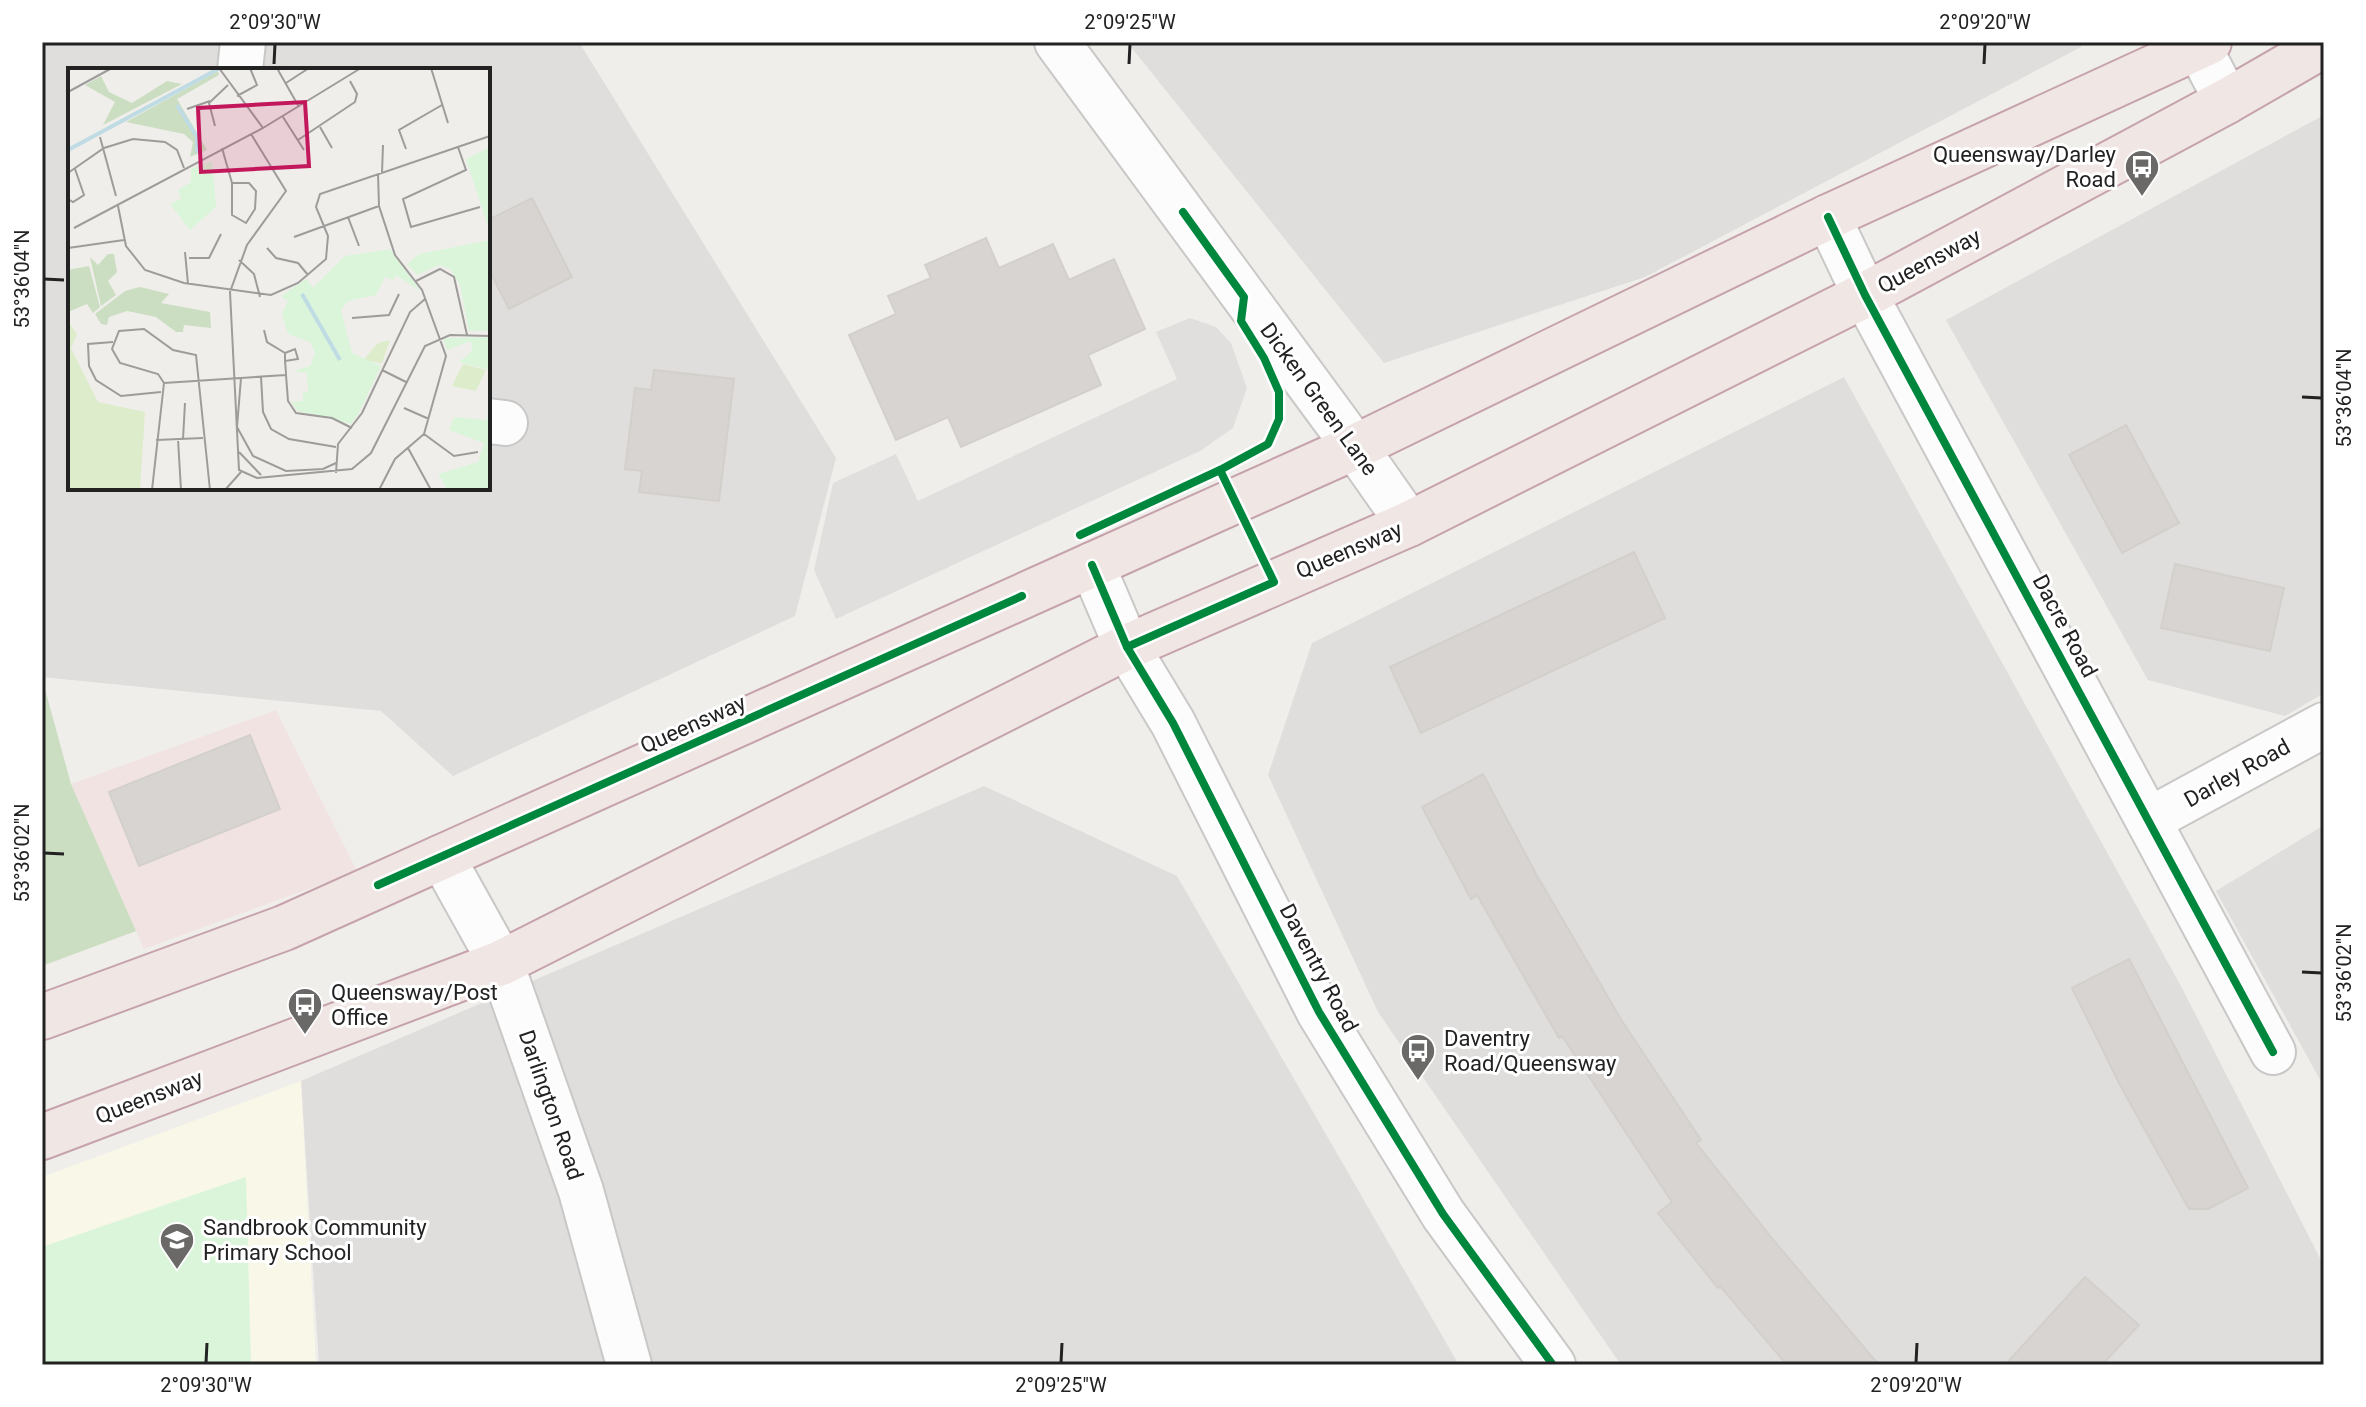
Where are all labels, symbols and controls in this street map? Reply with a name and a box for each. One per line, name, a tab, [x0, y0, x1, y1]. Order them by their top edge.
text: 2°09'30"W	[229, 10, 321, 34]
text: 2°09'25"W	[1084, 10, 1176, 34]
text: 2°09'20"W	[1939, 10, 2031, 34]
inset map	[68, 68, 490, 490]
place label: Queensway/Darley Road	[1933, 142, 2117, 192]
bus stop icon: Queensway/Darley Road	[2123, 148, 2161, 198]
street label: Queensway	[1873, 223, 1985, 299]
text: 53°36'04"N	[10, 229, 34, 329]
street label: Dicken Green Lane	[1255, 318, 1383, 480]
text: 53°36'04"N	[2332, 348, 2356, 448]
street label: Queensway	[1292, 516, 1406, 584]
street label: Dacre Road	[2027, 570, 2103, 682]
street label: Queensway	[636, 689, 750, 758]
street label: Darley Road	[2180, 734, 2294, 812]
text: 53°36'02"N	[10, 803, 34, 903]
street label: Daventry Road	[1275, 900, 1363, 1036]
text: 53°36'02"N	[2332, 923, 2356, 1023]
place label: Queensway/Post Office	[331, 980, 498, 1030]
bus stop icon: Queensway/Post Office	[286, 986, 324, 1036]
place label: Daventry Road/Queensway	[1444, 1026, 1617, 1076]
street label: Darlington Road	[514, 1027, 588, 1183]
bus stop icon: Daventry Road/Queensway	[1399, 1032, 1437, 1082]
street label: Queensway	[92, 1065, 207, 1129]
place label: Sandbrook Community Primary School	[203, 1215, 427, 1265]
school or university icon: Sandbrook Community Primary School	[158, 1221, 196, 1271]
text: 2°09'30"W	[160, 1373, 252, 1397]
text: 2°09'25"W	[1015, 1373, 1107, 1397]
text: 2°09'20"W	[1870, 1373, 1962, 1397]

